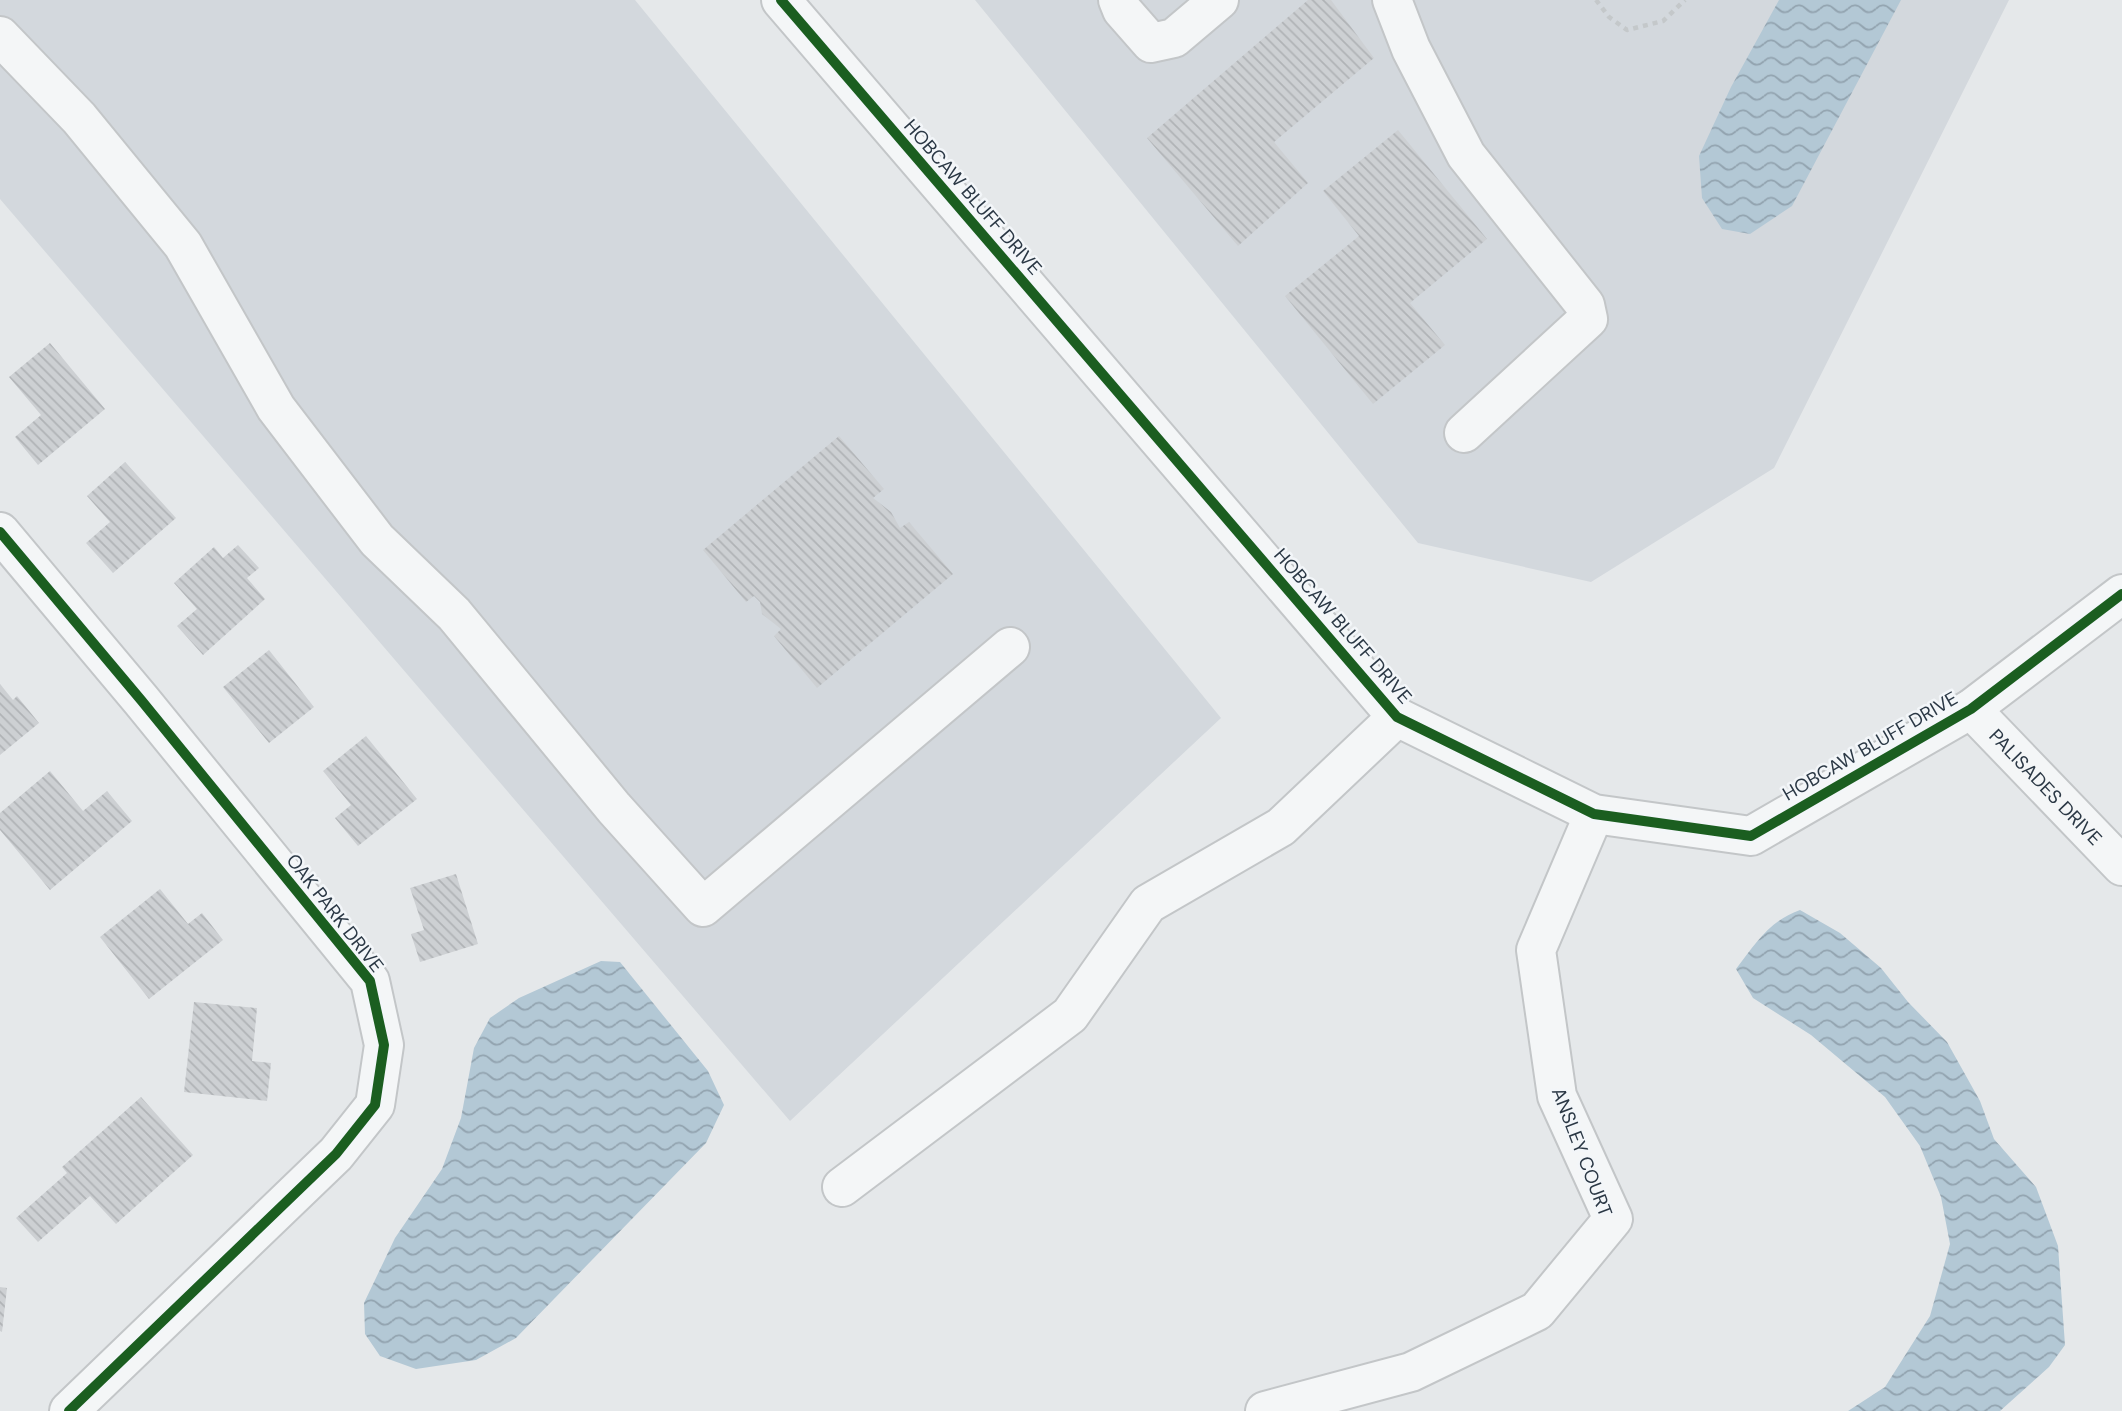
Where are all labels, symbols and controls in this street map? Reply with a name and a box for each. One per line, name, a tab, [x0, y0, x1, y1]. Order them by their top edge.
street label: HOBCAW BLUFF DRIVE	[899, 114, 1047, 280]
street label: HOBCAW BLUFF DRIVE	[1269, 543, 1417, 709]
street label: HOBCAW BLUFF DRIVE	[1778, 686, 1962, 806]
street label: PALISADES DRIVE	[1984, 723, 2108, 850]
street label: OAK PARK DRIVE	[281, 848, 389, 978]
street label: ANSLEY COURT	[1546, 1084, 1618, 1220]

